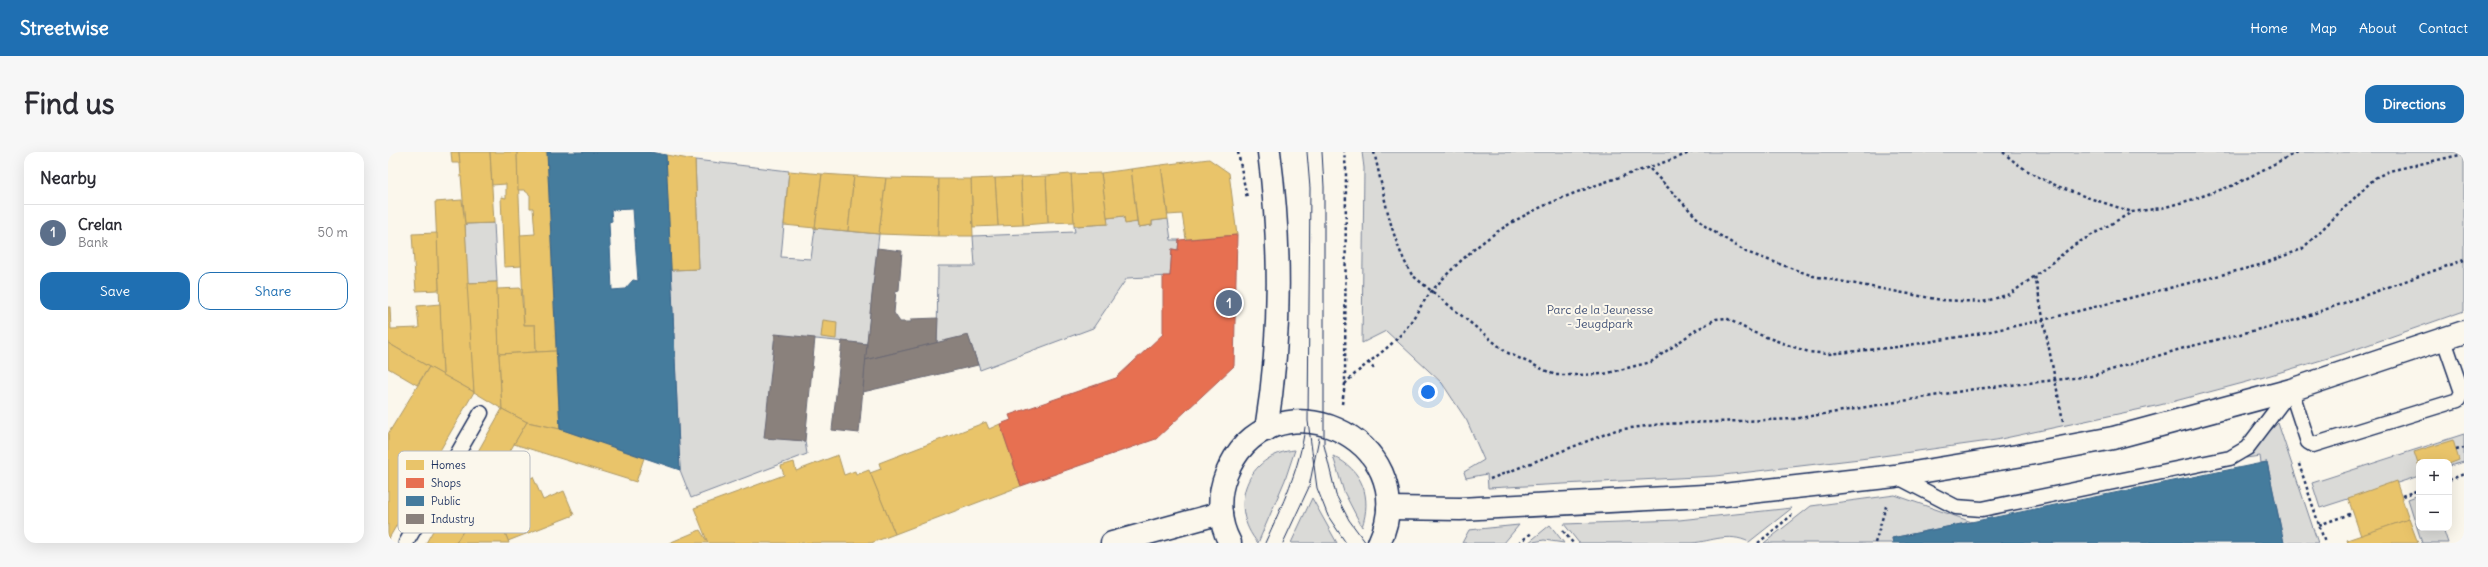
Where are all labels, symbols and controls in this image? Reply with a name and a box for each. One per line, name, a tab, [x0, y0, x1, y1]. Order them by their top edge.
text: Streetwise	[20, 16, 109, 40]
text: Home	[2250, 19, 2288, 37]
text: Map	[2310, 19, 2337, 37]
text: About	[2359, 19, 2397, 37]
text: Contact	[2419, 19, 2468, 37]
button: Directions	[2365, 85, 2464, 123]
text: Find us	[24, 86, 115, 122]
text: Nearby	[40, 167, 96, 189]
text: Crelan	[78, 215, 122, 234]
text: 1	[50, 224, 56, 241]
text: 50 m	[317, 224, 348, 241]
text: Bank	[78, 234, 108, 251]
button: Save	[40, 272, 190, 310]
button: Share	[198, 272, 348, 310]
pin: 1	[1216, 288, 1242, 318]
park label: Parc de la Jeunesse - Jeugdpark	[1547, 302, 1653, 331]
your location	[1418, 382, 1438, 402]
legend	[398, 451, 530, 533]
text: Homes	[431, 458, 466, 472]
map controls	[2416, 459, 2452, 531]
button: +	[2416, 459, 2452, 495]
text: Shops	[431, 476, 461, 490]
text: Public	[431, 494, 461, 508]
button: −	[2416, 495, 2452, 531]
text: Industry	[431, 512, 474, 526]

